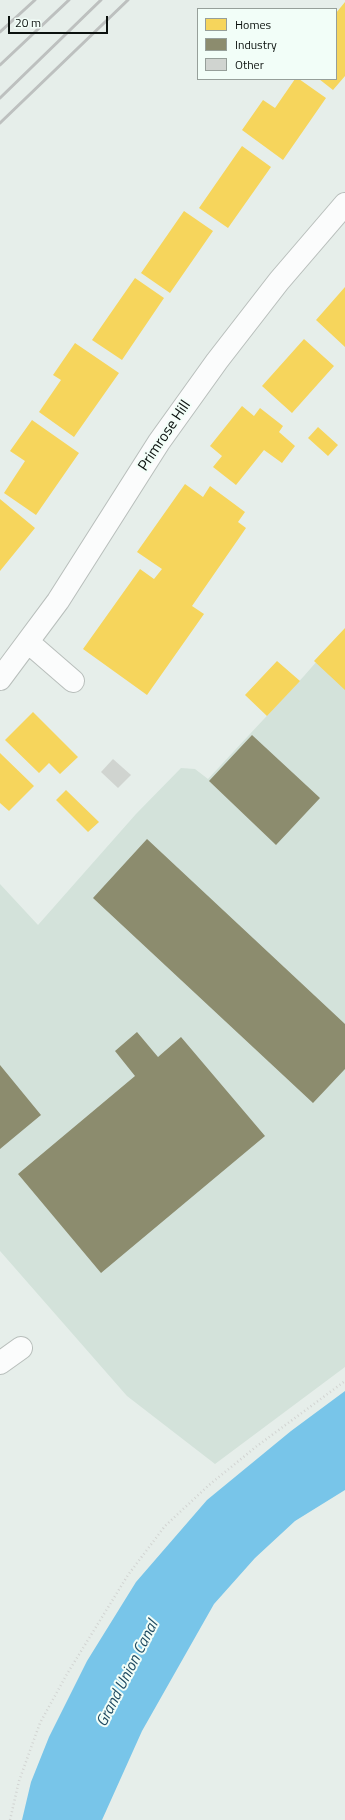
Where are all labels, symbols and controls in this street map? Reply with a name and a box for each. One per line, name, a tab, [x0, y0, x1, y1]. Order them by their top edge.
scale bar	[10, 8, 110, 34]
legend	[197, 8, 337, 80]
text: 20 m	[15, 13, 41, 32]
text: Homes	[235, 15, 271, 34]
text: Industry	[235, 35, 277, 54]
text: Other	[235, 55, 264, 74]
street label: Primrose Hill	[135, 397, 195, 475]
water label: Grand Union Canal	[93, 1618, 163, 1730]

